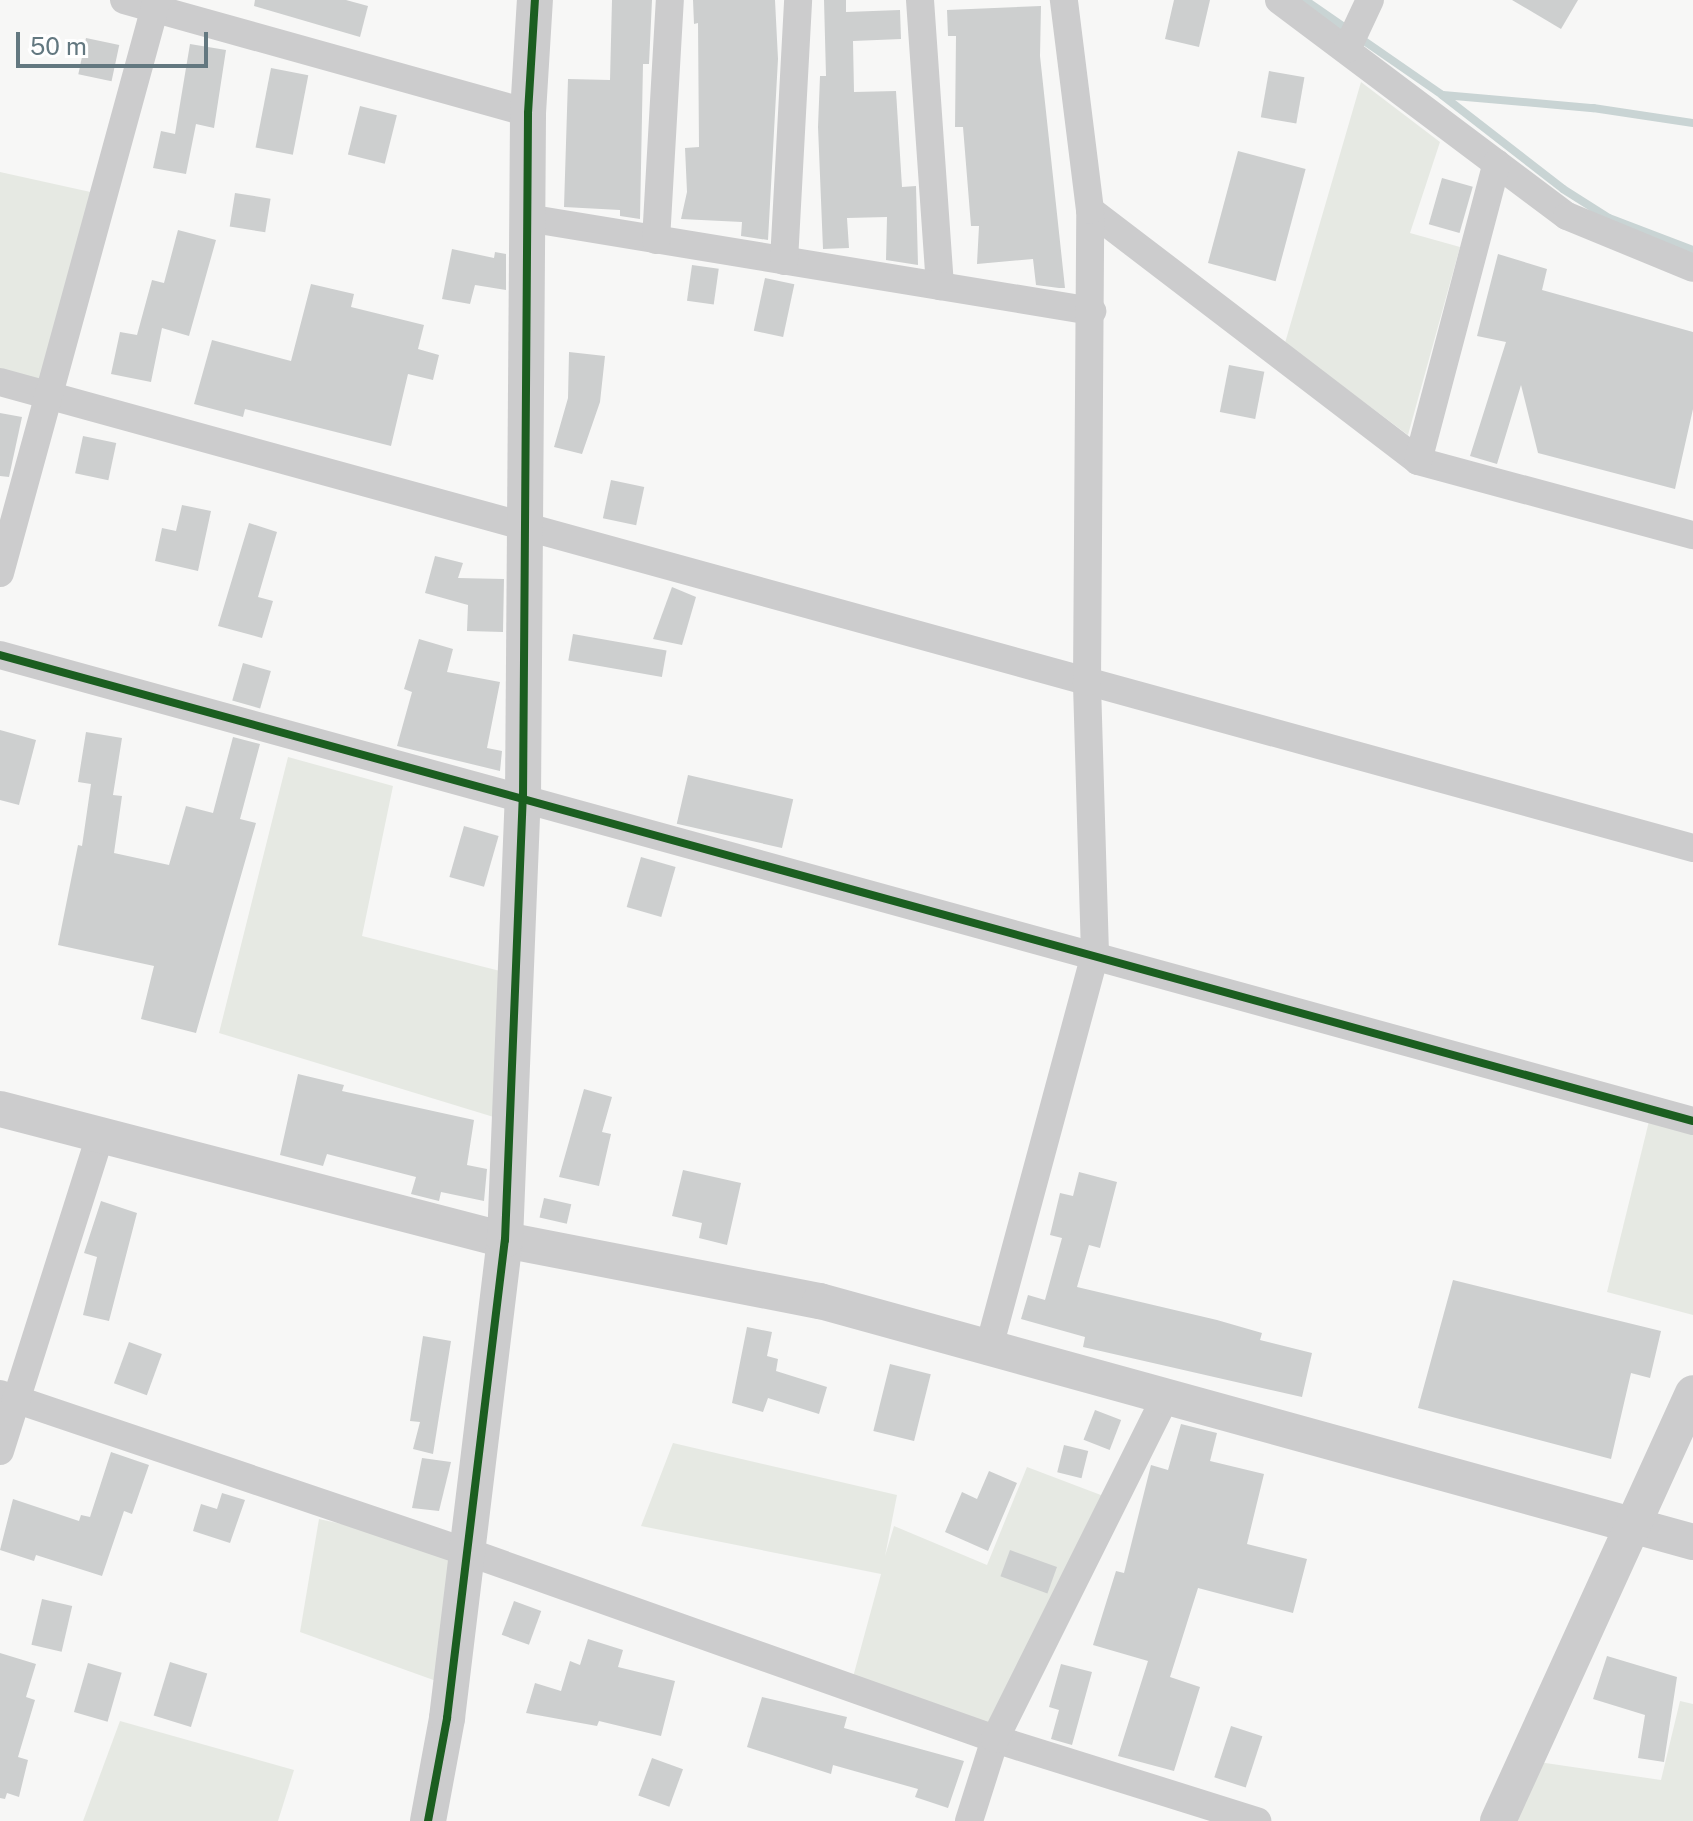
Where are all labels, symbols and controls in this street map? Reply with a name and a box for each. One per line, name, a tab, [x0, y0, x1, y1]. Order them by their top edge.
scale bar	[20, 16, 212, 66]
text: 50 m	[30, 32, 87, 60]

